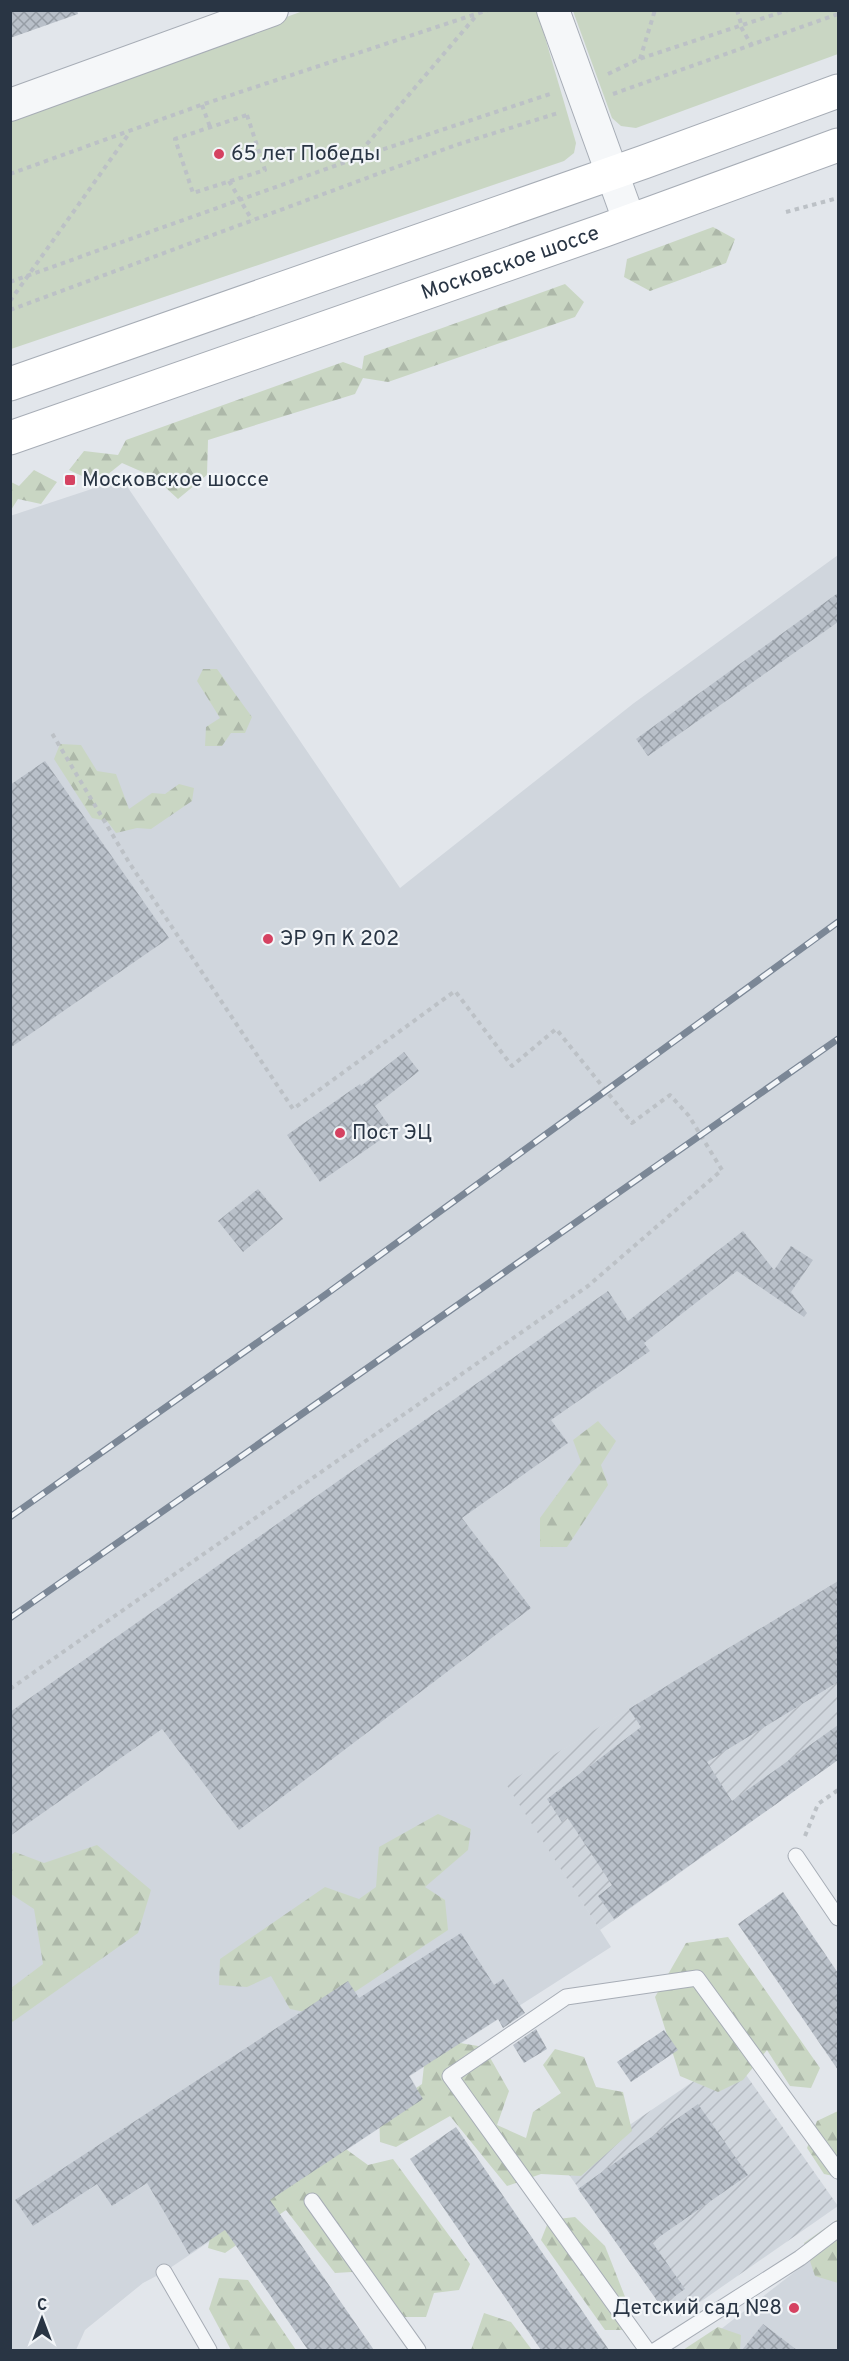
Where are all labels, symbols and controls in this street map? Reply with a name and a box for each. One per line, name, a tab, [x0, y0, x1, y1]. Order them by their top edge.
place label: 65 лет Победы	[231, 141, 380, 168]
marker: 65 лет Победы	[212, 147, 226, 161]
street label: Московское шоссе	[418, 220, 603, 307]
place label: Московское шоссе	[82, 467, 269, 494]
marker: Московское шоссе	[63, 473, 77, 487]
place label: ЭР 9п К 202	[280, 926, 399, 953]
marker: ЭР 9п К 202	[261, 932, 275, 946]
place label: Пост ЭЦ	[352, 1120, 432, 1147]
marker: Пост ЭЦ	[333, 1126, 347, 1140]
north arrow	[12, 2289, 72, 2349]
place label: Детский сад №8	[613, 2295, 782, 2322]
text: С	[37, 2296, 47, 2316]
marker: Детский сад №8	[787, 2301, 801, 2315]

